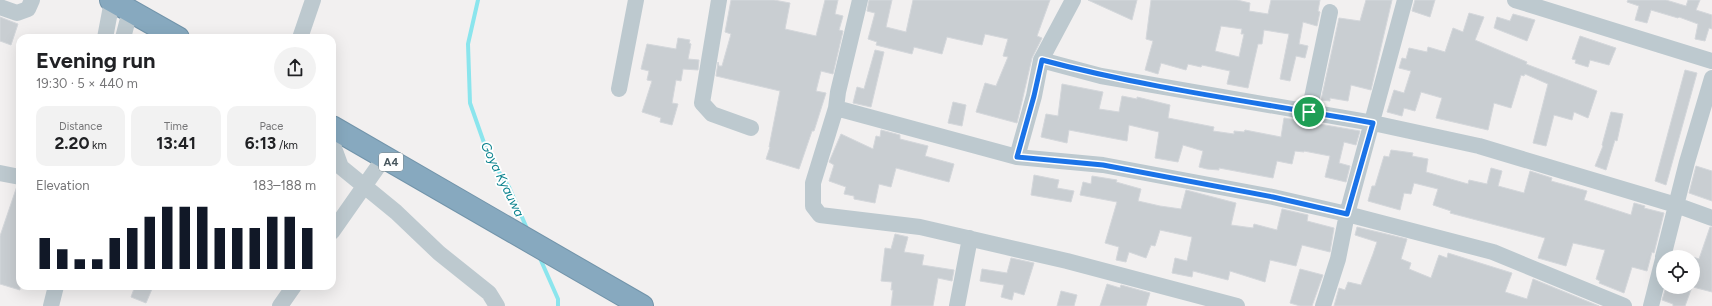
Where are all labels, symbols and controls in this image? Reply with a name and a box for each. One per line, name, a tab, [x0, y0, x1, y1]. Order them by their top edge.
text: Evening run	[36, 47, 156, 74]
button: share	[274, 47, 316, 89]
text: 19:30 · 5 × 440 m	[36, 76, 138, 91]
pin	[1292, 95, 1326, 129]
icon: arrive	[1298, 101, 1320, 123]
text: Distance	[59, 120, 102, 133]
text: Time	[164, 120, 188, 133]
text: Pace	[259, 120, 283, 133]
text: 2.20	[54, 133, 89, 153]
text: 13:41	[156, 133, 196, 153]
text: 6:13	[245, 133, 276, 153]
text: km	[89, 139, 107, 152]
text: /km	[276, 139, 298, 152]
water label: Goya Kyauwa	[478, 139, 527, 220]
road number: A4	[379, 153, 403, 171]
text: Elevation	[36, 178, 89, 193]
text: 183–188 m	[253, 178, 316, 193]
map controls	[1656, 250, 1700, 294]
button: locate	[1656, 250, 1700, 294]

